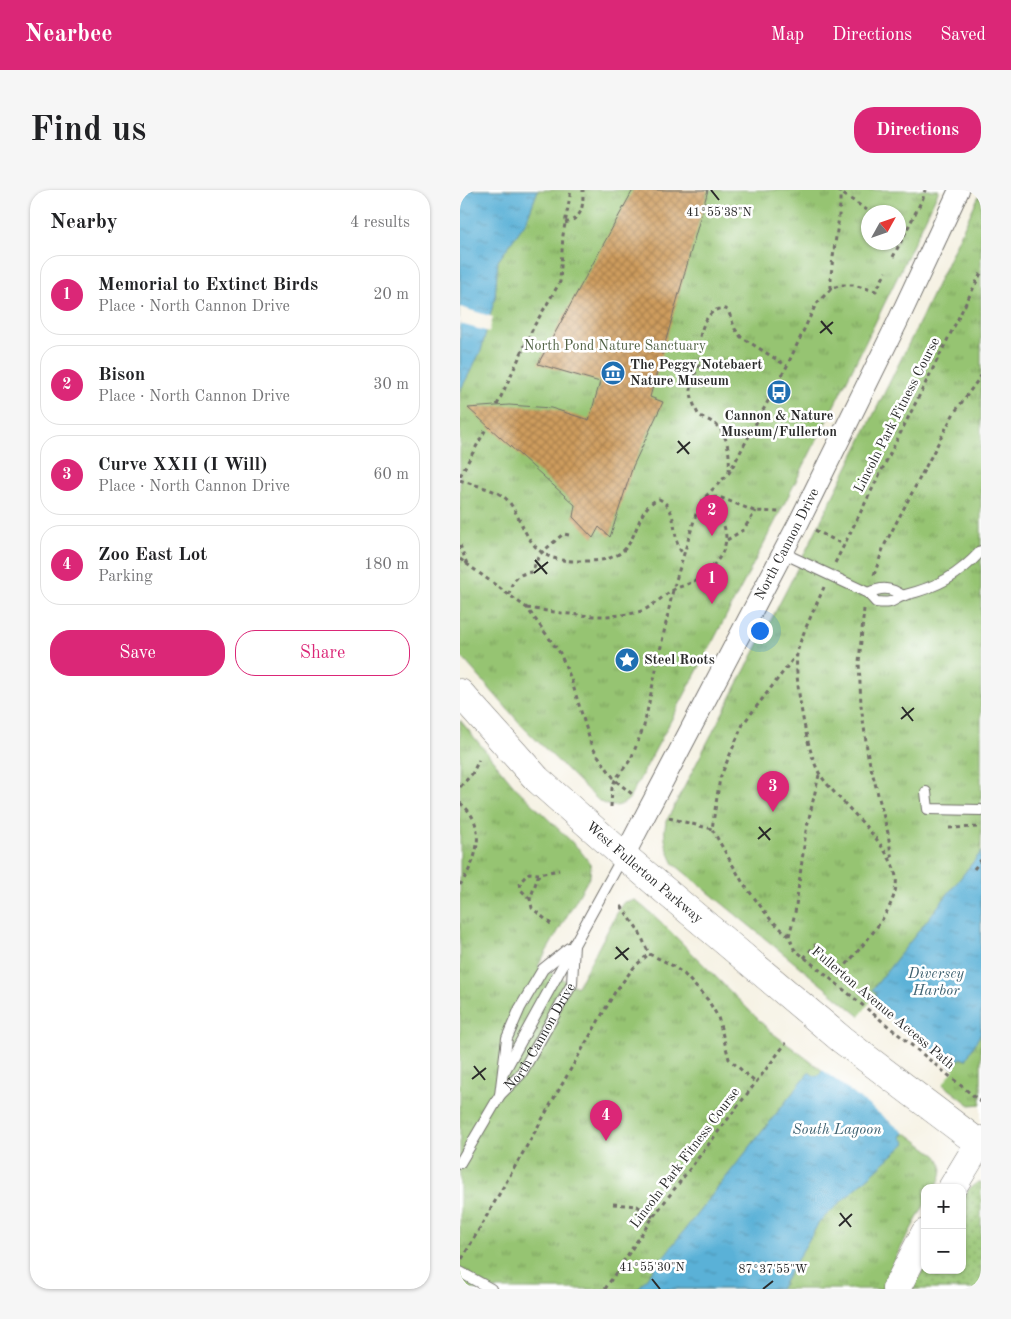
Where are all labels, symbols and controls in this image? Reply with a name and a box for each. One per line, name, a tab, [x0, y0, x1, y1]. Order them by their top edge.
text: Nearbee	[25, 23, 113, 47]
text: Map	[771, 26, 804, 44]
text: Directions	[832, 26, 912, 44]
text: Saved	[940, 26, 986, 44]
button: Directions	[854, 107, 981, 153]
text: Find us	[30, 113, 146, 148]
north arrow	[861, 205, 906, 250]
text: 41°55'38"N	[686, 206, 752, 219]
text: Nearby	[50, 212, 118, 233]
text: 4 results	[350, 215, 410, 231]
text: Memorial to Extinct Birds	[98, 276, 318, 295]
text: 1	[62, 287, 72, 303]
text: 20 m	[373, 287, 409, 303]
text: Place · North Cannon Drive	[98, 299, 290, 315]
street label: Lincoln Park Fitness Course	[852, 335, 942, 495]
park label: North Pond Nature Sanctuary	[524, 339, 707, 353]
place label: The Peggy Notebaert Nature Museum	[630, 358, 763, 388]
museum icon: The Peggy Notebaert Nature Museum	[600, 360, 626, 386]
text: Bison	[98, 366, 145, 385]
text: 2	[62, 377, 72, 393]
text: 30 m	[373, 377, 409, 393]
bus stop icon: Cannon & Nature Museum/Fullerton	[766, 379, 792, 405]
text: Place · North Cannon Drive	[98, 389, 290, 405]
place label: Cannon & Nature Museum/Fullerton	[721, 409, 837, 440]
text: Curve XXII (I Will)	[98, 456, 267, 475]
text: 3	[62, 467, 72, 483]
text: 60 m	[373, 467, 409, 483]
text: Place · North Cannon Drive	[98, 479, 290, 495]
street label: North Cannon Drive	[753, 486, 821, 602]
pin: 2	[696, 495, 728, 536]
text: Zoo East Lot	[98, 546, 207, 565]
text: 4	[62, 557, 72, 573]
text: 180 m	[364, 557, 409, 573]
pin: 1	[696, 563, 728, 604]
text: Parking	[98, 569, 153, 585]
your location	[747, 618, 773, 644]
button: Save	[50, 630, 225, 676]
button: Share	[235, 630, 410, 676]
place icon: Steel Roots	[614, 647, 640, 673]
place label: Steel Roots	[644, 653, 715, 667]
pin: 3	[757, 771, 789, 812]
street label: West Fullerton Parkway	[584, 819, 706, 927]
street label: Fullerton Avenue Access Path	[809, 944, 958, 1072]
water label: Diversey Harbor	[907, 967, 964, 999]
street label: North Cannon Drive	[502, 981, 578, 1093]
street label: Lincoln Park Fitness Course	[628, 1085, 742, 1231]
pin: 4	[590, 1100, 622, 1141]
water label: South Lagoon	[792, 1123, 882, 1138]
map controls	[921, 1184, 966, 1274]
button: +	[921, 1184, 966, 1229]
button: −	[921, 1229, 966, 1274]
text: 41°55'30"N	[619, 1261, 685, 1274]
text: 87°37'55"W	[738, 1263, 808, 1276]

